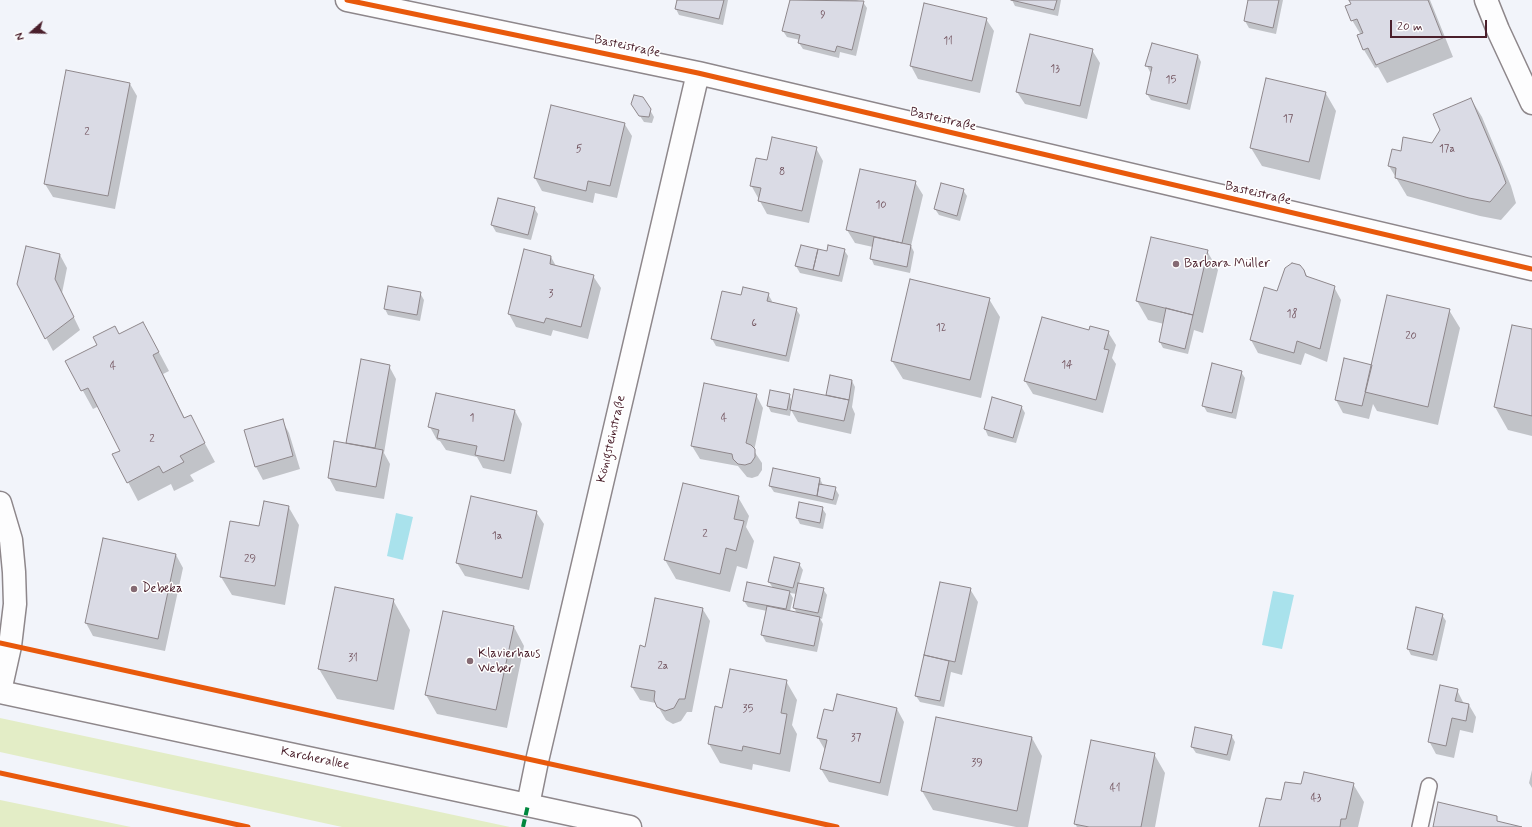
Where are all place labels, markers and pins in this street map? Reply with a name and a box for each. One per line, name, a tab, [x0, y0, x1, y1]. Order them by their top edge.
place label: Barbara Müller	[1184, 256, 1270, 272]
marker: Barbara Müller	[1171, 259, 1181, 269]
place label: Debeka	[142, 581, 183, 597]
marker: Debeka	[129, 584, 139, 594]
place label: Klavierhaus Weber	[478, 646, 540, 677]
marker: Klavierhaus Weber	[465, 656, 475, 666]

